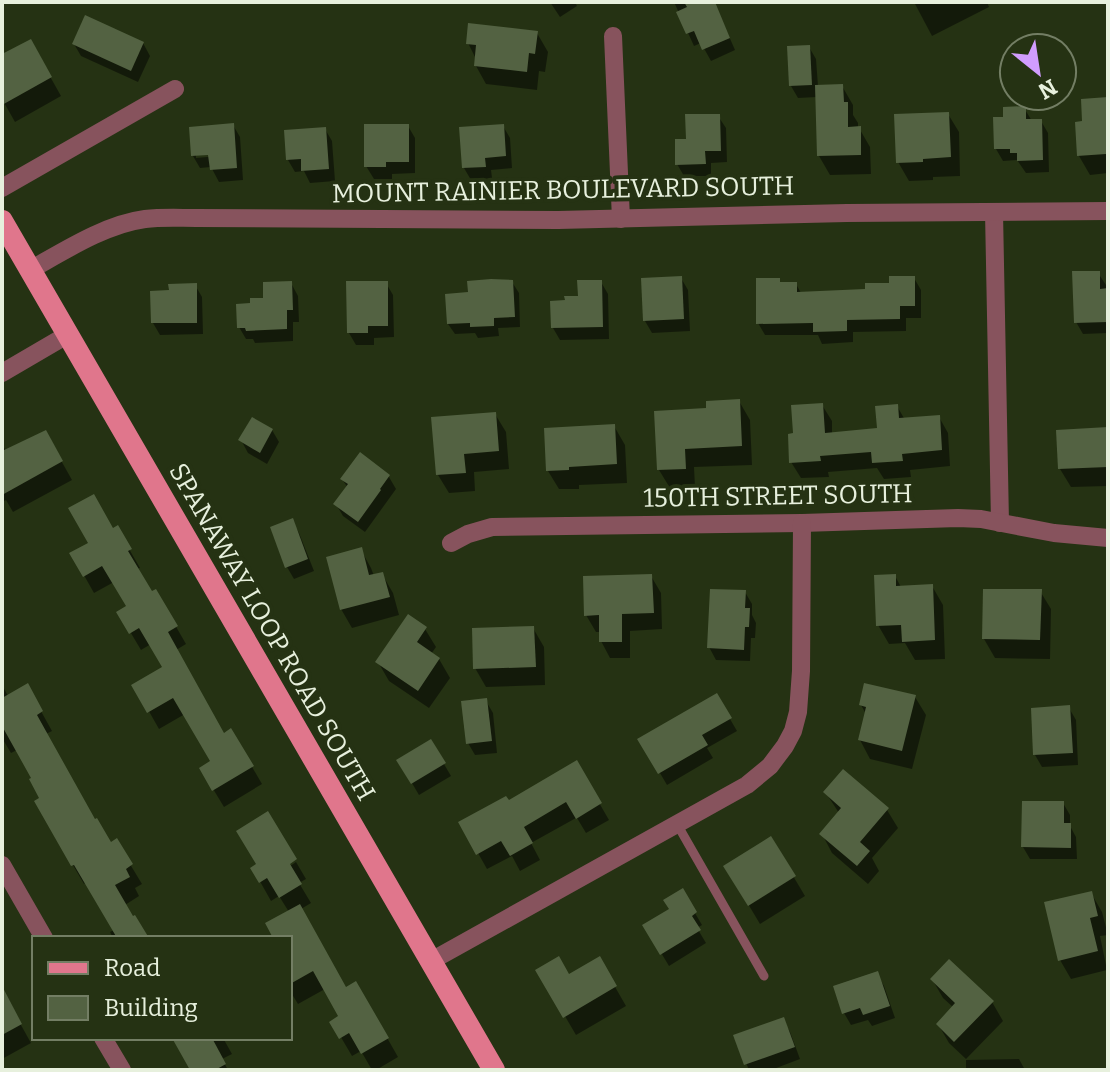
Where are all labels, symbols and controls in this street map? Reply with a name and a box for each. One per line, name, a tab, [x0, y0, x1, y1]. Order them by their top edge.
north arrow	[998, 32, 1078, 112]
text: N	[1034, 73, 1062, 105]
street label: MOUNT RAINIER BOULEVARD SOUTH	[332, 170, 794, 210]
street label: SPANAWAY LOOP ROAD SOUTH	[162, 458, 382, 806]
street label: 150TH STREET SOUTH	[643, 478, 913, 514]
legend	[32, 936, 292, 1040]
text: Road	[104, 954, 160, 982]
text: Building	[104, 994, 198, 1022]

